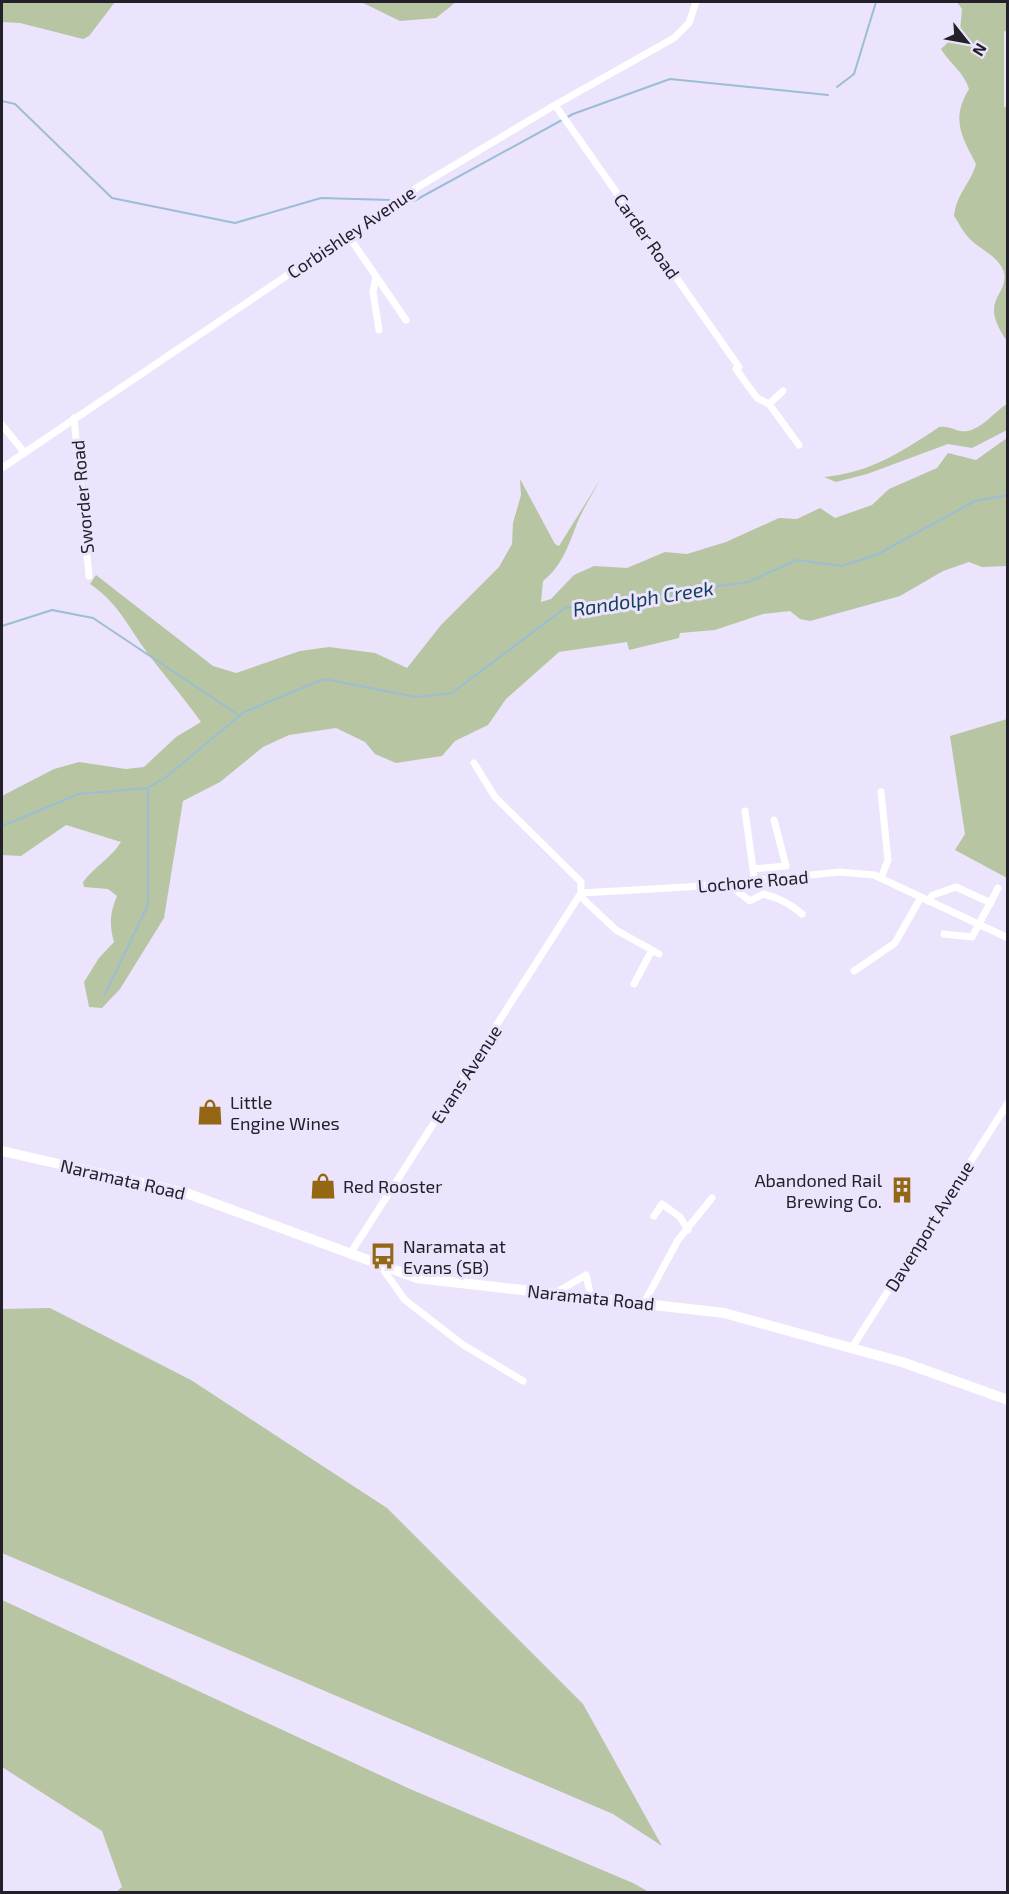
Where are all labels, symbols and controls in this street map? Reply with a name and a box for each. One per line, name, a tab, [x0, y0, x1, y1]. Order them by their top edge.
north arrow	[937, 12, 997, 72]
text: N	[969, 40, 991, 60]
street label: Corbishley Avenue	[283, 181, 419, 283]
street label: Carder Road	[609, 189, 685, 283]
street label: Sworder Road	[66, 439, 98, 555]
water label: Randolph Creek	[571, 575, 715, 621]
street label: Lochore Road	[697, 865, 809, 897]
street label: Evans Avenue	[426, 1021, 506, 1127]
place label: Little Engine Wines	[230, 1091, 340, 1134]
shop icon: Little Engine Wines	[195, 1097, 225, 1127]
street label: Naramata Road	[58, 1154, 188, 1204]
street label: Davenport Avenue	[880, 1157, 978, 1295]
place label: Abandoned Rail Brewing Co.	[754, 1169, 883, 1212]
shop icon: Red Rooster	[308, 1171, 338, 1201]
place label: Red Rooster	[343, 1175, 442, 1197]
building icon: Abandoned Rail Brewing Co.	[887, 1175, 917, 1205]
place label: Naramata at Evans (SB)	[403, 1235, 506, 1278]
bus stop icon: Naramata at Evans (SB)	[368, 1241, 398, 1271]
street label: Naramata Road	[526, 1279, 656, 1315]

